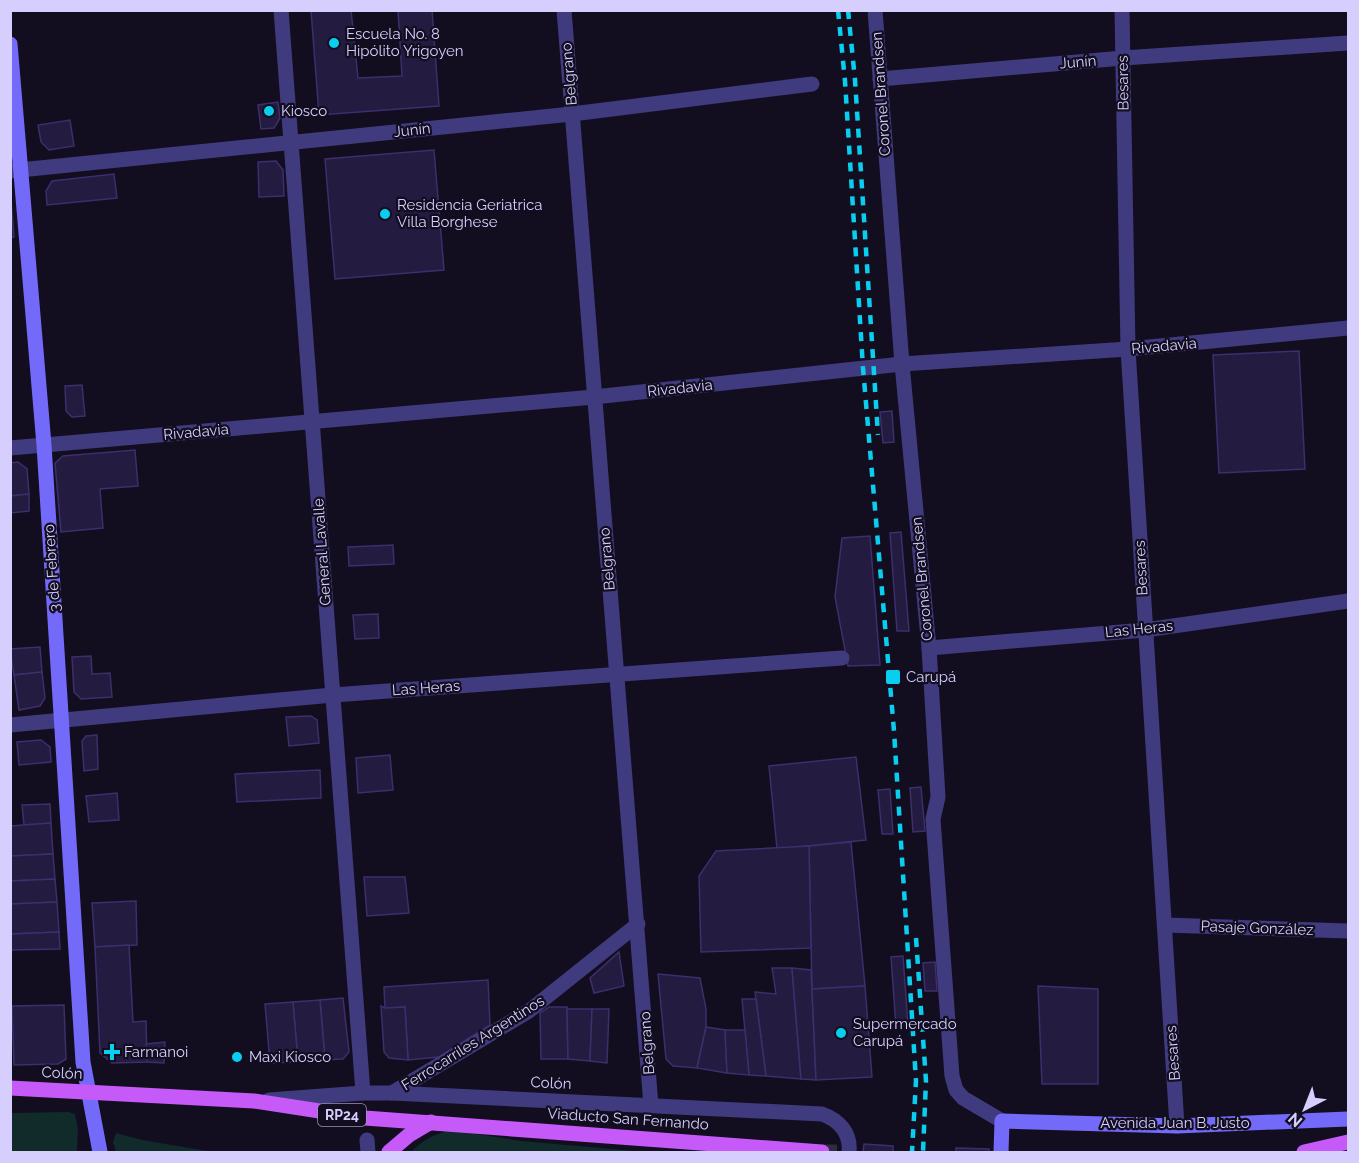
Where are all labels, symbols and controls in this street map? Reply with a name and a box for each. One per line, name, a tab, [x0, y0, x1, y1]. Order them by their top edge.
place label: Escuela No. 8 Hipólito Yrigoyen	[346, 25, 464, 60]
street label: Coronel Brandsen	[868, 31, 894, 157]
marker: Escuela No. 8 Hipólito Yrigoyen	[327, 36, 341, 50]
street label: Belgrano	[557, 42, 581, 106]
street label: Junín	[1059, 51, 1097, 73]
street label: Besares	[1114, 55, 1132, 111]
place label: Kiosco	[281, 102, 327, 120]
marker: Kiosco	[262, 104, 276, 118]
street label: Junín	[393, 119, 431, 141]
place label: Residencia Geriatrica Villa Borghese	[397, 196, 542, 231]
marker: Residencia Geriatrica Villa Borghese	[378, 207, 392, 221]
street label: Rivadavia	[1131, 334, 1197, 358]
street label: Rivadavia	[646, 376, 714, 400]
street label: Rivadavia	[163, 420, 229, 444]
street label: General Lavalle	[309, 498, 335, 606]
street label: Coronel Brandsen	[908, 516, 936, 642]
street label: 3 de Febrero	[40, 523, 64, 613]
street label: Belgrano	[595, 527, 619, 591]
street label: Besares	[1131, 540, 1151, 596]
street label: Las Heras	[1104, 616, 1174, 642]
marker: Carupá	[884, 668, 902, 686]
place label: Carupá	[906, 668, 956, 686]
street label: Las Heras	[391, 677, 461, 699]
street label: Pasaje González	[1200, 917, 1314, 939]
street label: Ferrocarriles Argentinos	[398, 992, 548, 1094]
street label: Belgrano	[636, 1011, 658, 1075]
place label: Supermercado Carupá	[853, 1015, 957, 1050]
street label: Besares	[1162, 1025, 1184, 1081]
marker: Supermercado Carupá	[834, 1026, 848, 1040]
place label: Farmanoi	[124, 1043, 188, 1061]
marker: Farmanoi	[105, 1045, 119, 1059]
place label: Maxi Kiosco	[249, 1048, 331, 1066]
marker: Maxi Kiosco	[230, 1050, 244, 1064]
street label: Colón	[41, 1063, 83, 1083]
street label: Colón	[530, 1073, 572, 1093]
north arrow	[1275, 1079, 1335, 1139]
road number: RP24	[318, 1104, 366, 1126]
street label: Viaducto San Fernando	[547, 1104, 709, 1134]
text: N	[1284, 1109, 1306, 1131]
street label: Avenida Juan B. Justo	[1100, 1114, 1250, 1132]

